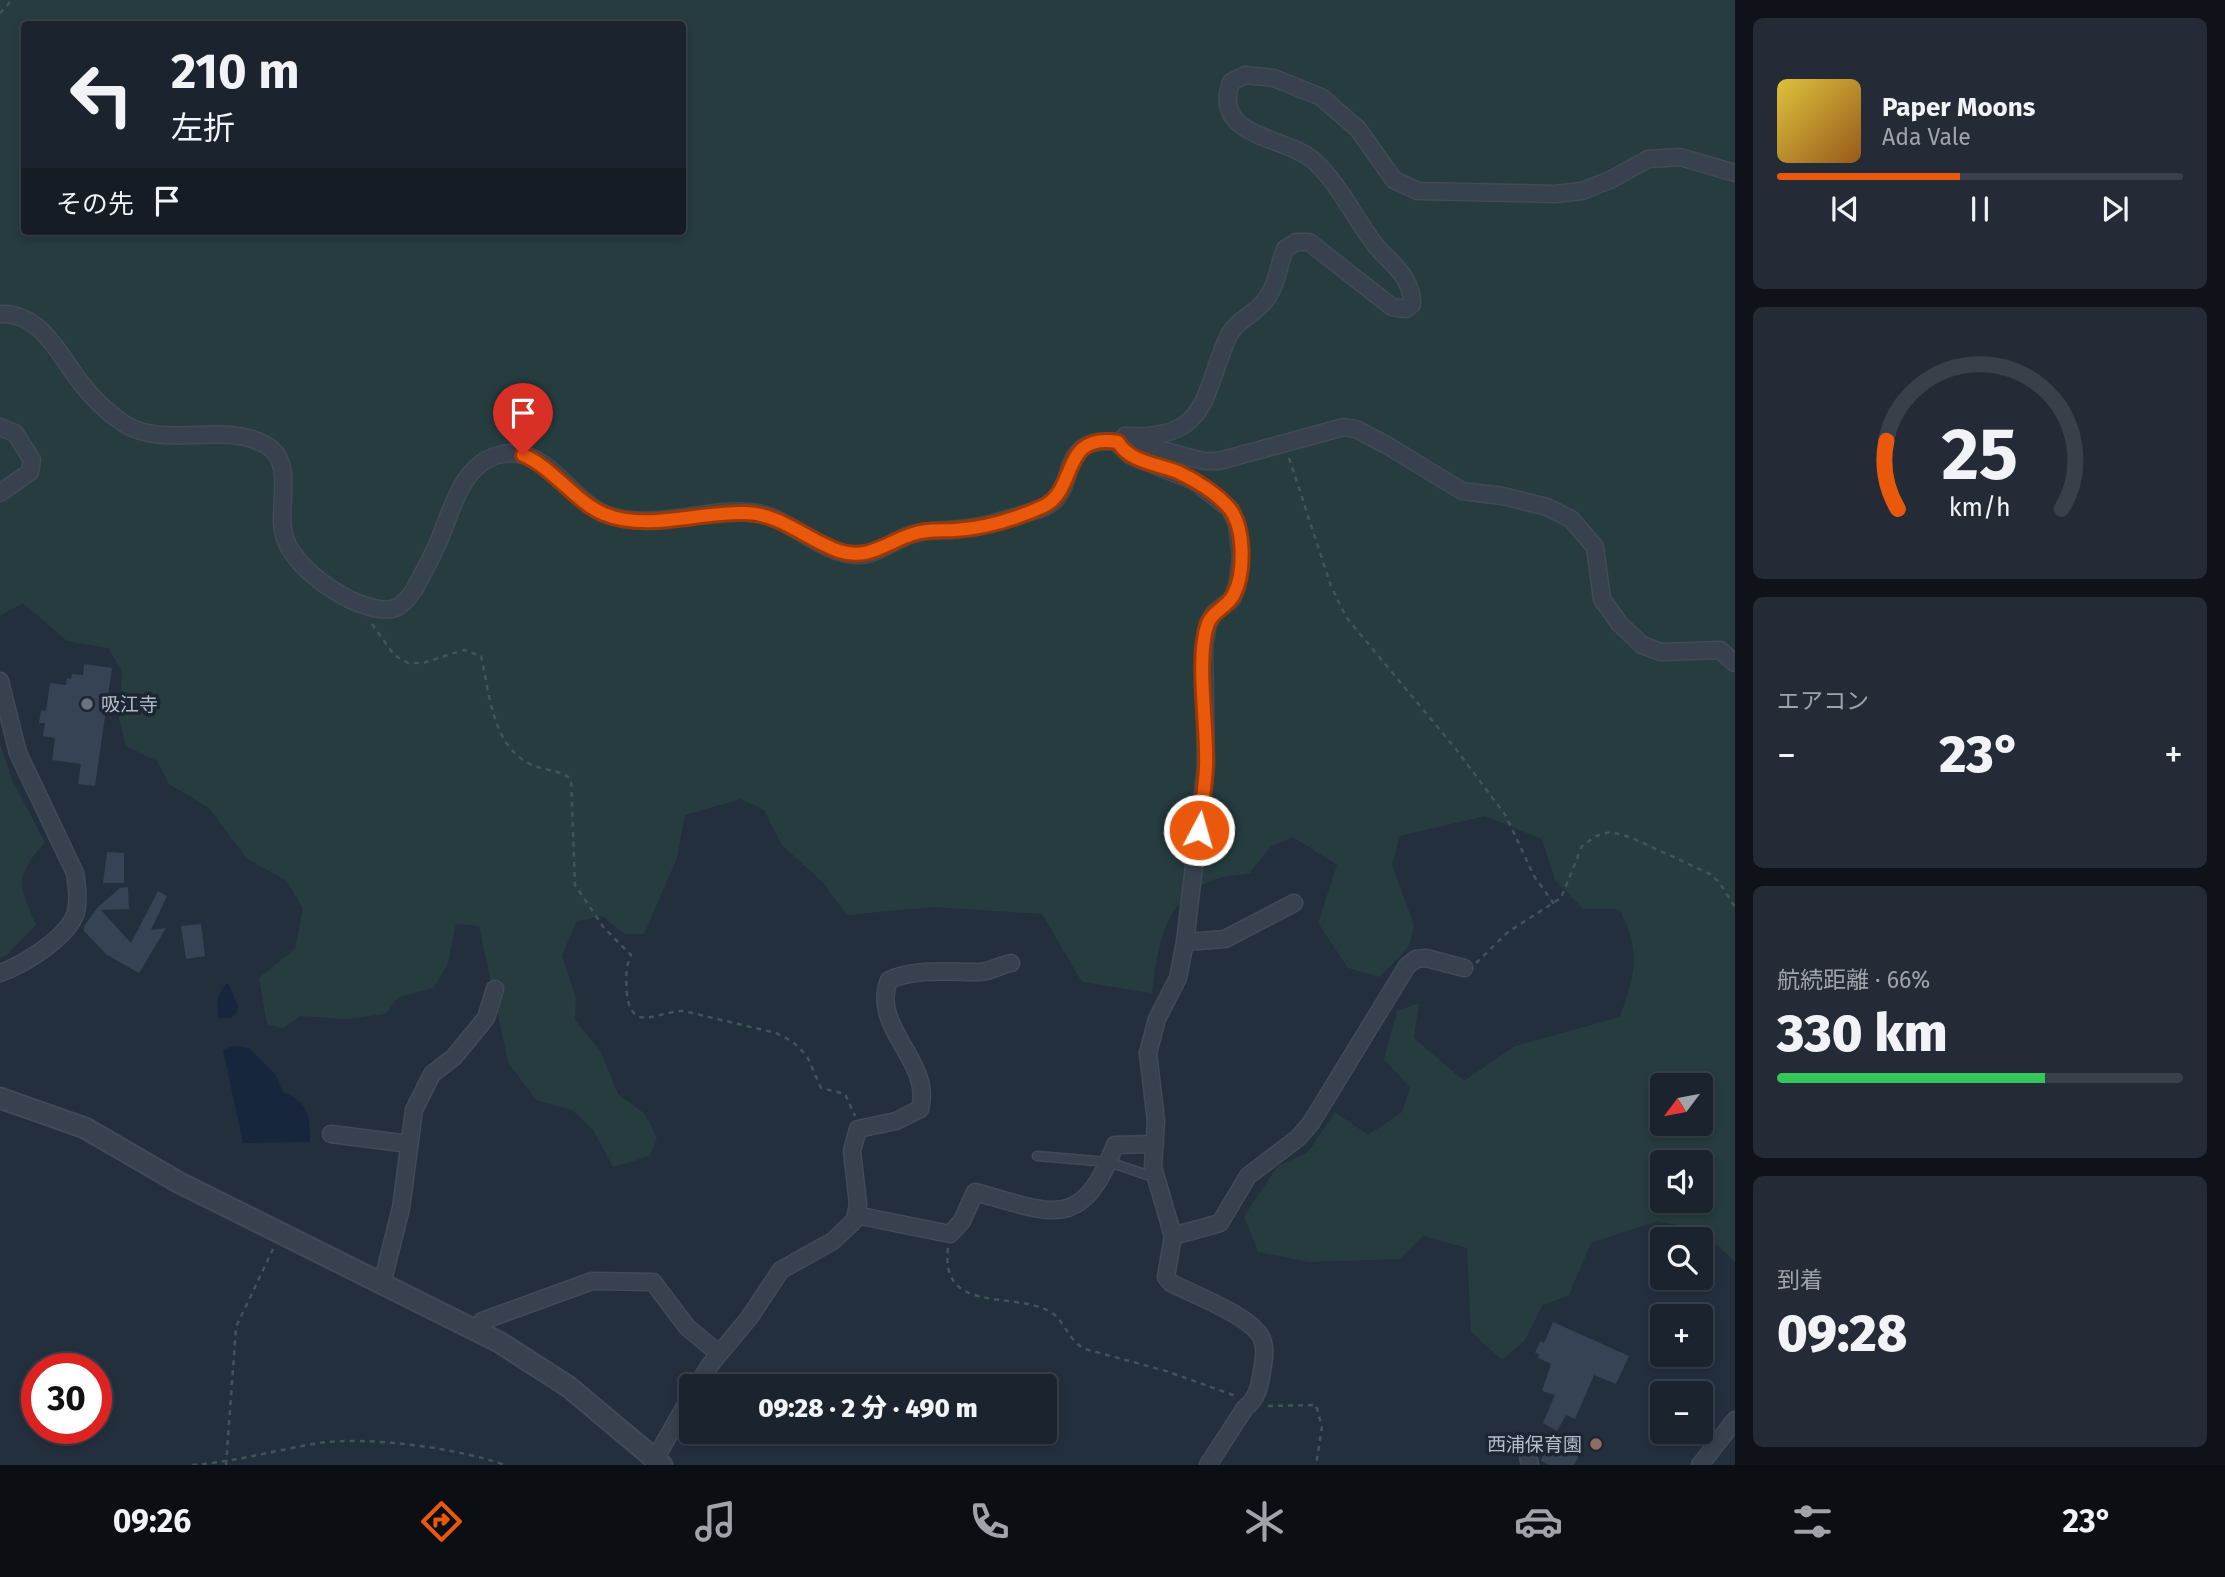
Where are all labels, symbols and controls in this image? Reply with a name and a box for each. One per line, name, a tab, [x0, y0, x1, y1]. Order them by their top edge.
text: 210 m	[171, 42, 300, 101]
icon: left	[56, 49, 147, 140]
text: Paper Moons	[1882, 92, 2035, 123]
text: 左折	[171, 109, 235, 147]
text: Ada Vale	[1882, 123, 1971, 151]
icon: arrive	[148, 182, 186, 220]
text: その先	[56, 189, 134, 220]
icon: previous	[1826, 190, 1864, 228]
icon: pause	[1961, 190, 1999, 228]
icon: next	[2096, 190, 2134, 228]
pin	[493, 383, 553, 455]
icon: arrive	[504, 394, 542, 432]
text: 25	[1942, 412, 2018, 499]
text: km/h	[1949, 493, 2011, 523]
text: エアコン	[1777, 687, 1869, 715]
place label: 吸江寺	[101, 693, 158, 716]
marker: 吸江寺	[79, 696, 95, 712]
text: 23°	[1939, 723, 2021, 786]
text: −	[1777, 732, 1796, 778]
text: +	[2164, 732, 2183, 778]
position arrow	[1162, 793, 1236, 867]
text: 航続距離 · 66%	[1777, 966, 1930, 994]
text: 330 km	[1777, 1002, 1948, 1065]
north arrow	[1650, 1073, 1713, 1136]
map controls	[1650, 1073, 1713, 1444]
button: sound	[1650, 1150, 1713, 1213]
button: search	[1650, 1227, 1713, 1290]
text: 到着	[1777, 1266, 1823, 1294]
text: 09:28	[1777, 1302, 1907, 1365]
button: +	[1650, 1304, 1713, 1367]
speed limit sign: 30	[21, 1353, 112, 1444]
button: −	[1650, 1381, 1713, 1444]
text: 09:28 · 2 分 · 490 m	[758, 1393, 978, 1424]
place label: 西浦保育園	[1487, 1433, 1582, 1456]
marker: 西浦保育園	[1588, 1436, 1604, 1452]
icon: directions	[417, 1497, 466, 1546]
icon: music	[691, 1497, 740, 1546]
icon: phone	[965, 1497, 1014, 1546]
icon: climate	[1240, 1497, 1289, 1546]
icon: car	[1514, 1497, 1563, 1546]
icon: filters	[1788, 1497, 1837, 1546]
text: 09:26	[113, 1502, 191, 1540]
text: 23°	[2063, 1502, 2112, 1540]

